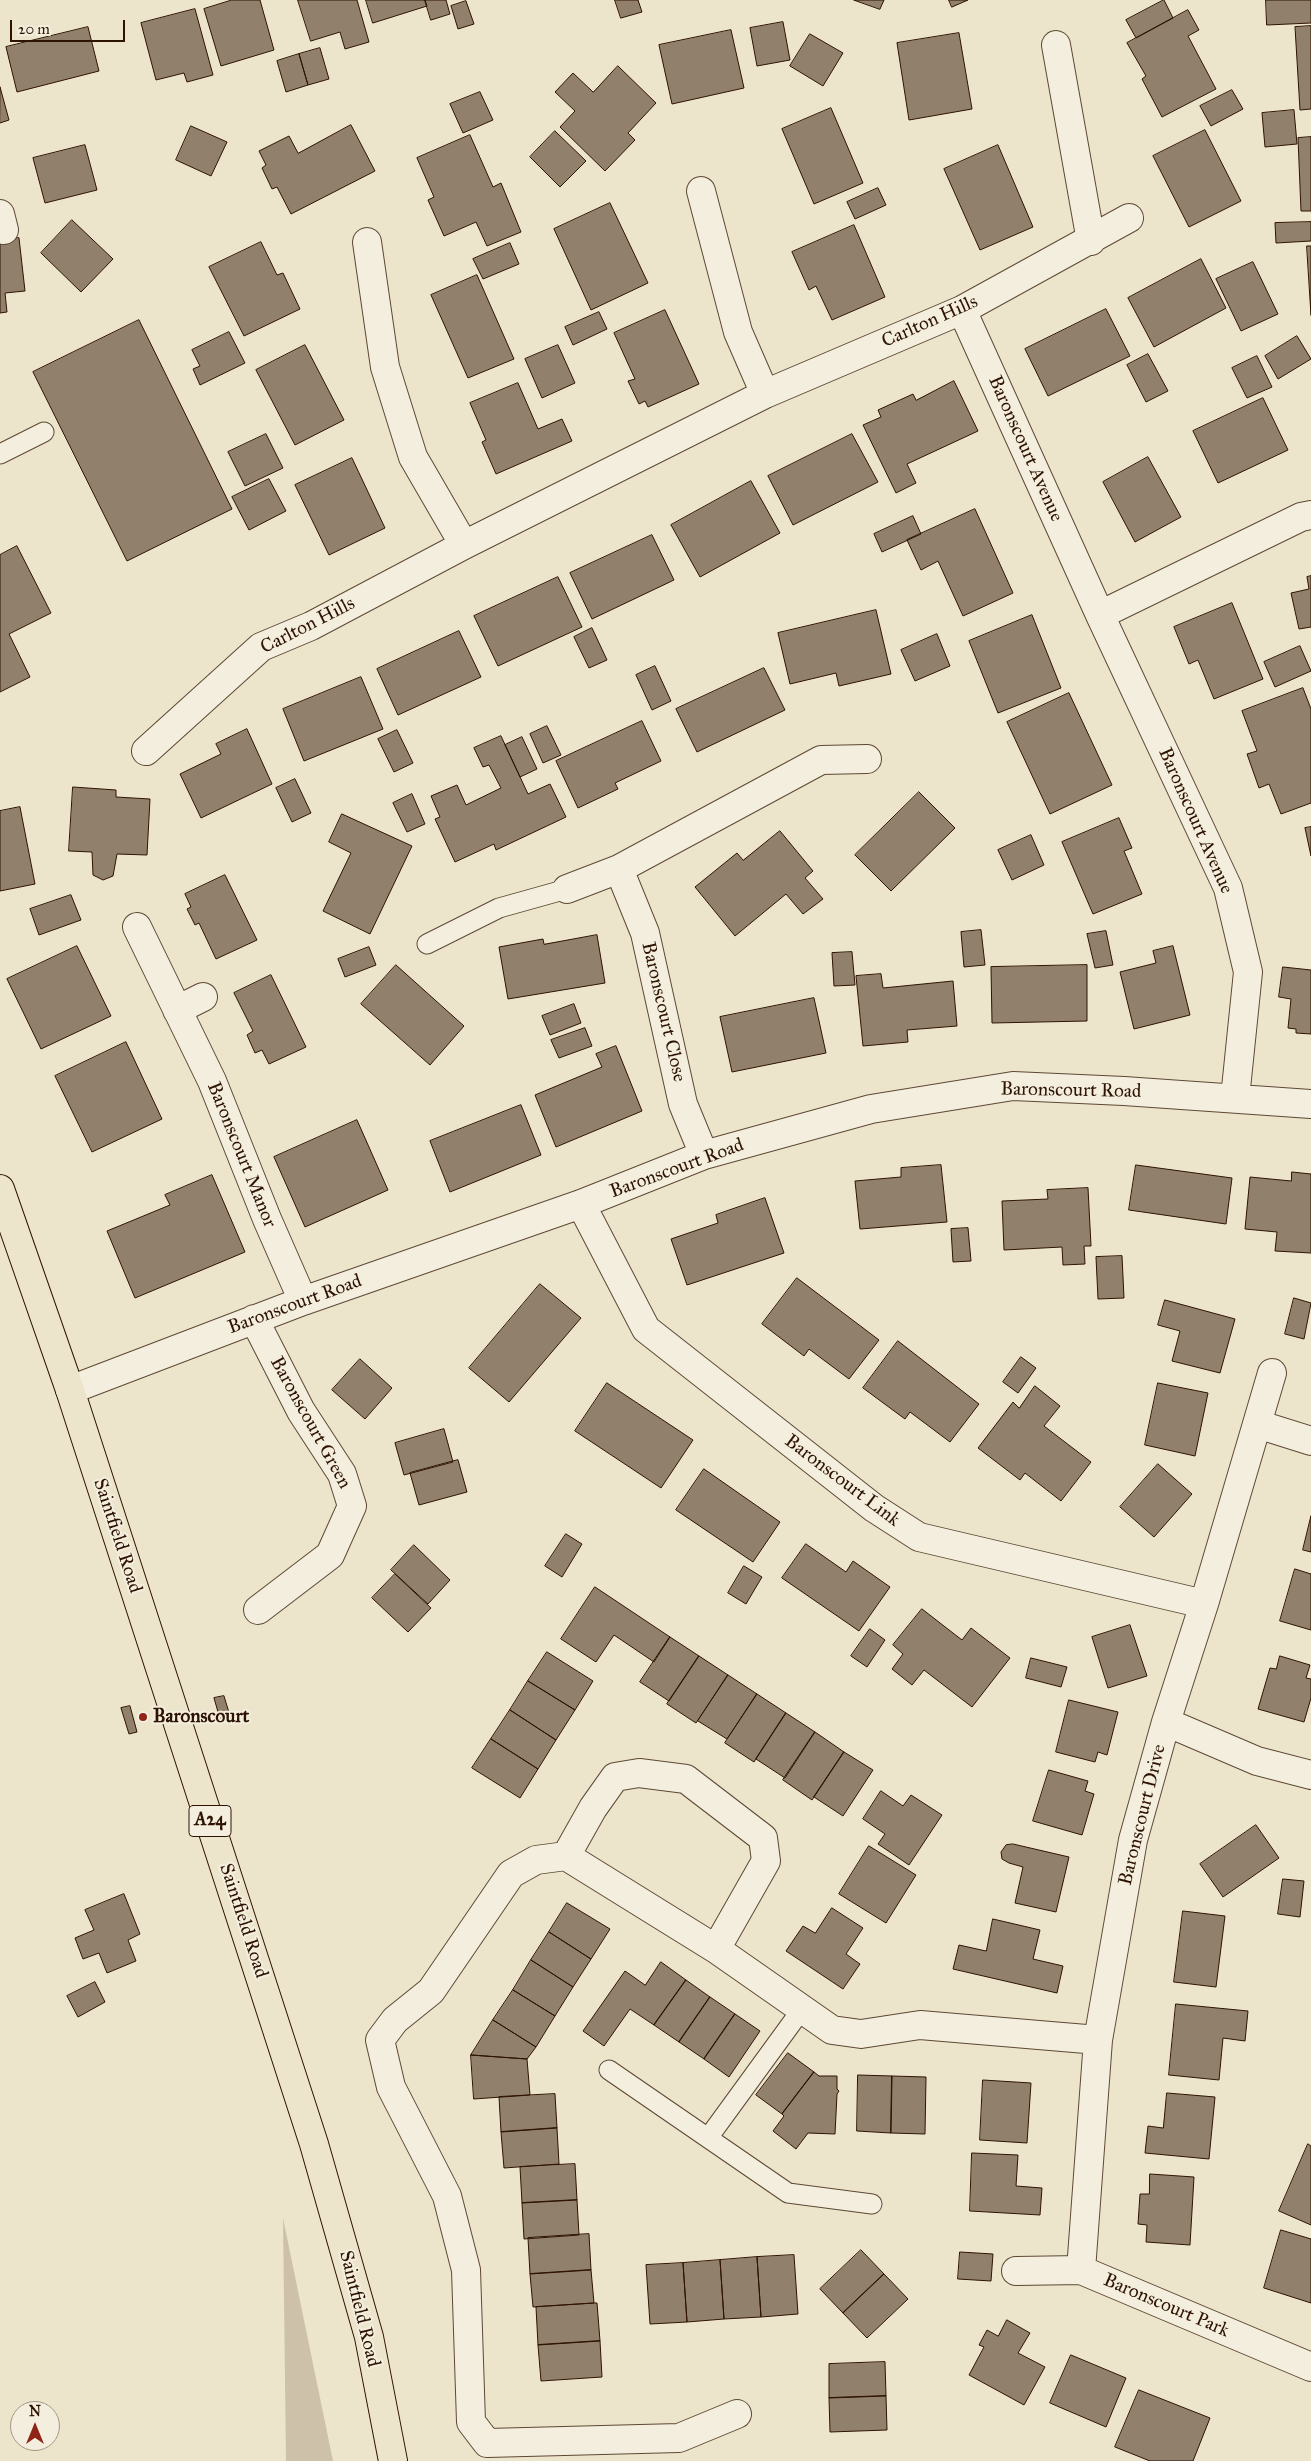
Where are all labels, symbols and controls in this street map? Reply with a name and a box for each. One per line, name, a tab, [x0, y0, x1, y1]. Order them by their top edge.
scale bar	[12, 10, 128, 42]
text: 20 m	[18, 20, 50, 38]
street label: Carlton Hills	[878, 291, 982, 353]
street label: Baronscourt Avenue	[983, 372, 1067, 526]
street label: Carlton Hills	[257, 593, 359, 659]
street label: Baronscourt Avenue	[1153, 744, 1237, 898]
street label: Baronscourt Close	[636, 940, 690, 1084]
street label: Baronscourt Road	[1000, 1078, 1142, 1104]
street label: Baronscourt Manor	[201, 1079, 281, 1231]
street label: Baronscourt Road	[607, 1134, 747, 1204]
street label: Baronscourt Road	[225, 1270, 365, 1340]
street label: Baronscourt Green	[264, 1353, 356, 1493]
street label: Baronscourt Link	[780, 1430, 904, 1532]
street label: Saintfield Road	[88, 1476, 146, 1596]
place label: Baronscourt	[153, 1706, 249, 1728]
marker: Baronscourt	[137, 1711, 149, 1723]
street label: Baronscourt Drive	[1114, 1742, 1172, 1888]
road number: A24	[189, 1805, 231, 1836]
street label: Saintfield Road	[214, 1861, 272, 1981]
street label: Saintfield Road	[334, 2248, 384, 2370]
street label: Baronscourt Park	[1100, 2269, 1232, 2343]
north arrow	[10, 2401, 60, 2451]
text: N	[29, 2403, 41, 2420]

